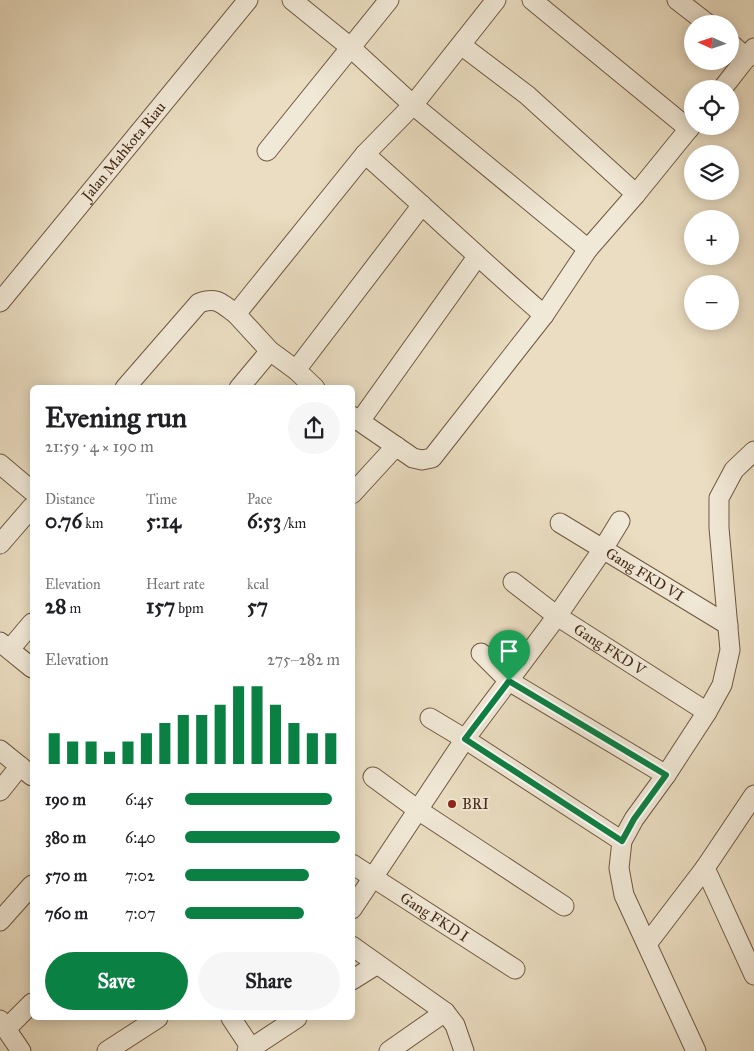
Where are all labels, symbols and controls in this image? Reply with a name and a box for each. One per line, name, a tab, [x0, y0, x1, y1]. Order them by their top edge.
north arrow	[684, 15, 739, 70]
map controls	[684, 15, 739, 330]
button: locate	[684, 80, 739, 135]
street label: Jalan Mahkota Riau	[77, 98, 170, 206]
button: layers	[684, 145, 739, 200]
button: +	[684, 210, 739, 265]
button: −	[684, 275, 739, 330]
text: Evening run	[45, 400, 187, 435]
button: share	[288, 402, 340, 454]
text: 21:59 · 4 × 190 m	[45, 437, 154, 456]
text: Distance	[45, 491, 95, 508]
text: Time	[146, 491, 177, 508]
text: Pace	[247, 491, 272, 508]
text: 0.76	[45, 508, 82, 534]
text: 5:14	[146, 508, 181, 534]
text: 6:53	[247, 508, 281, 534]
text: km	[82, 515, 104, 532]
text: /km	[281, 515, 306, 532]
street label: Gang FKD VI	[602, 544, 687, 605]
text: Elevation	[45, 576, 101, 593]
text: Heart rate	[146, 576, 205, 593]
text: kcal	[247, 576, 269, 593]
text: 28	[45, 593, 67, 619]
text: 157	[146, 593, 175, 619]
text: 57	[247, 593, 268, 619]
text: m	[67, 600, 81, 617]
text: bpm	[175, 600, 204, 617]
street label: Gang FKD V	[570, 620, 649, 680]
pin	[488, 630, 530, 681]
icon: arrive	[495, 637, 523, 665]
text: Elevation	[45, 650, 109, 669]
text: 275–282 m	[267, 650, 340, 669]
text: 190 m	[45, 790, 86, 809]
text: 6:45	[125, 790, 154, 809]
place label: BRI	[462, 795, 489, 813]
marker: BRI	[446, 798, 458, 810]
text: 380 m	[45, 828, 86, 847]
text: 6:40	[125, 828, 155, 847]
text: 570 m	[45, 866, 87, 885]
text: 7:02	[125, 866, 155, 885]
street label: Gang FKD I	[397, 888, 472, 946]
text: 760 m	[45, 904, 88, 923]
text: 7:07	[125, 904, 155, 923]
button: Save	[45, 952, 188, 1010]
button: Share	[198, 952, 340, 1010]

